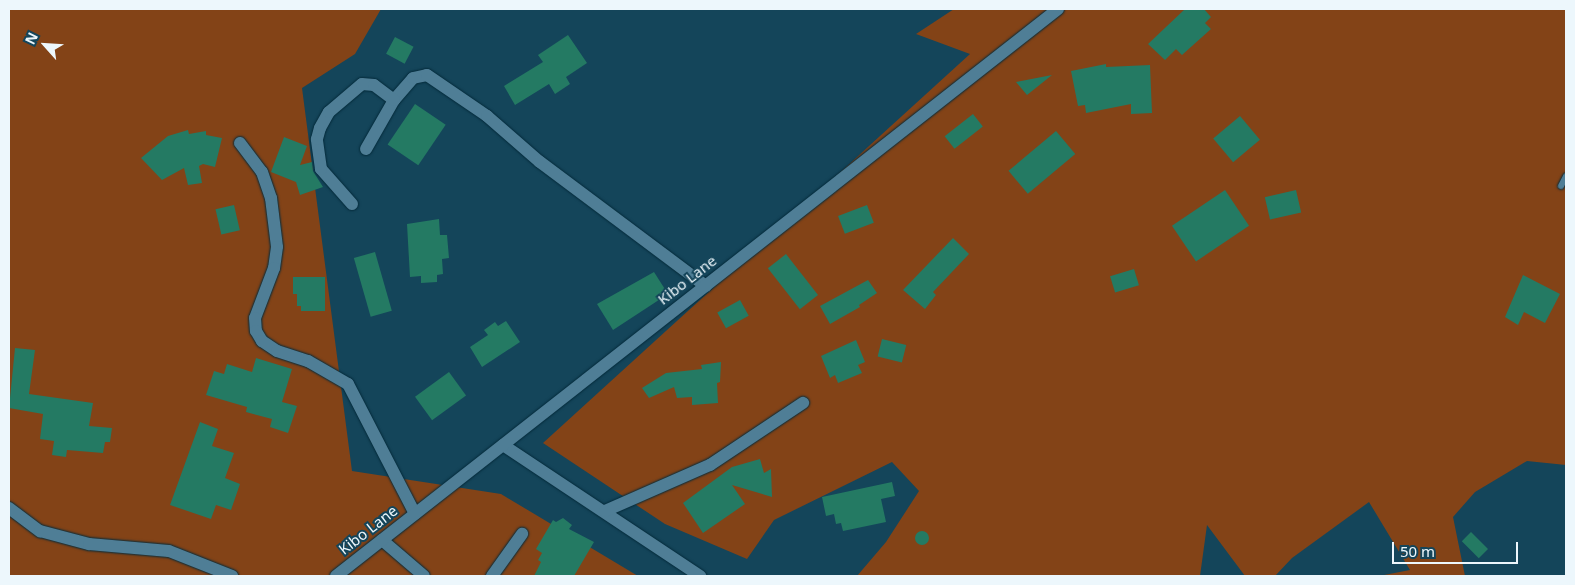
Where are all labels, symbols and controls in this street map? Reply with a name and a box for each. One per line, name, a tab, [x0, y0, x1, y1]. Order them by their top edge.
north arrow	[20, 20, 70, 70]
text: N	[20, 29, 42, 47]
street label: Kibo Lane	[654, 252, 720, 308]
street label: Kibo Lane	[335, 502, 401, 558]
scale bar	[1395, 532, 1521, 564]
text: 50 m	[1400, 541, 1435, 561]

